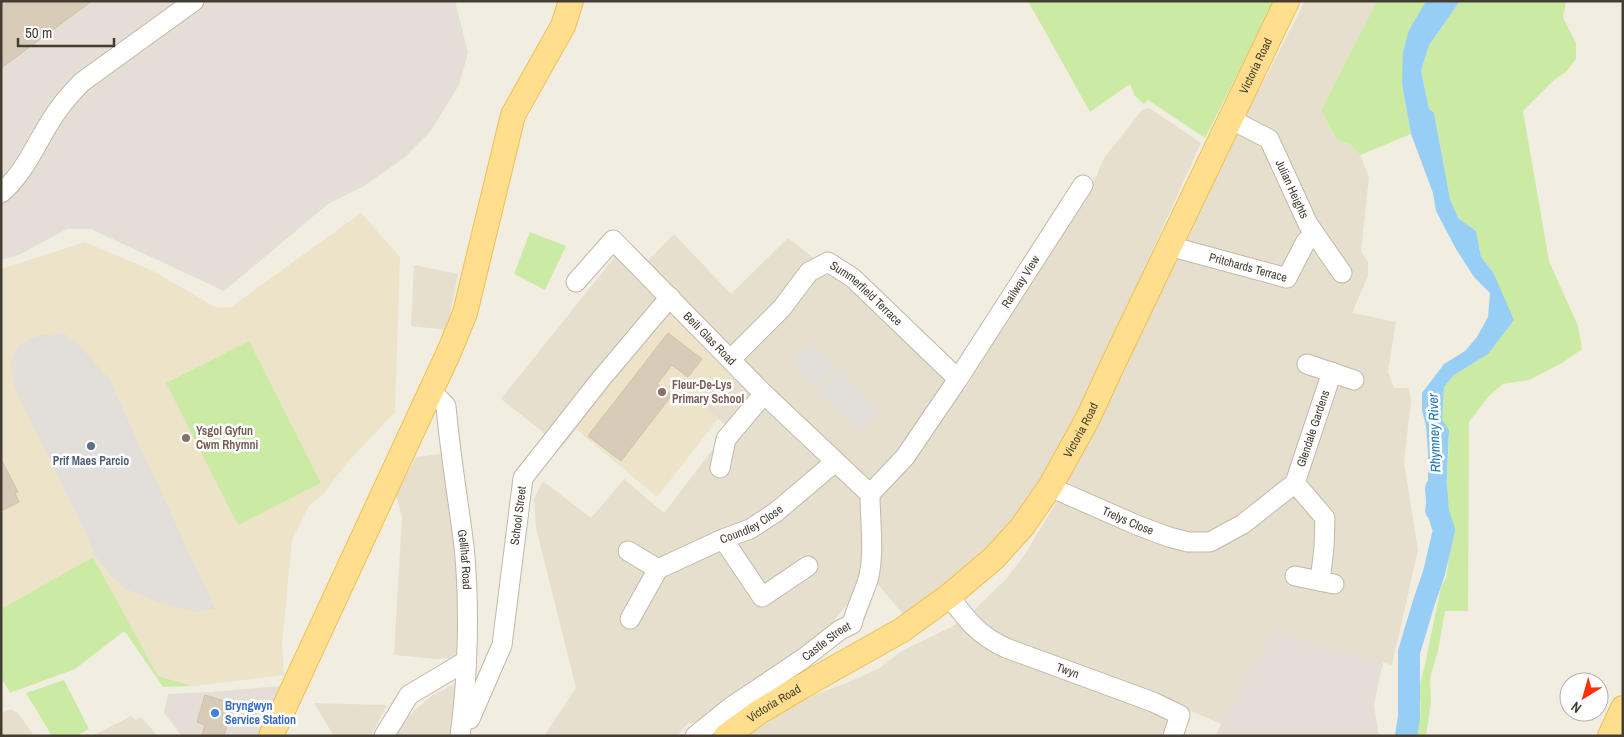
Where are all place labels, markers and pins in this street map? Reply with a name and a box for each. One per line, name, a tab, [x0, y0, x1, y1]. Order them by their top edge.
place label: Fleur-De-Lys Primary School	[672, 377, 744, 407]
marker: Fleur-De-Lys Primary School	[656, 386, 668, 398]
place label: Ysgol Gyfun Cwm Rhymni	[196, 423, 259, 453]
marker: Ysgol Gyfun Cwm Rhymni	[180, 432, 192, 444]
marker: Prif Maes Parcio	[85, 440, 97, 452]
place label: Prif Maes Parcio	[53, 453, 129, 469]
place label: Bryngwyn Service Station	[225, 698, 296, 728]
marker: Bryngwyn Service Station	[209, 707, 221, 719]

